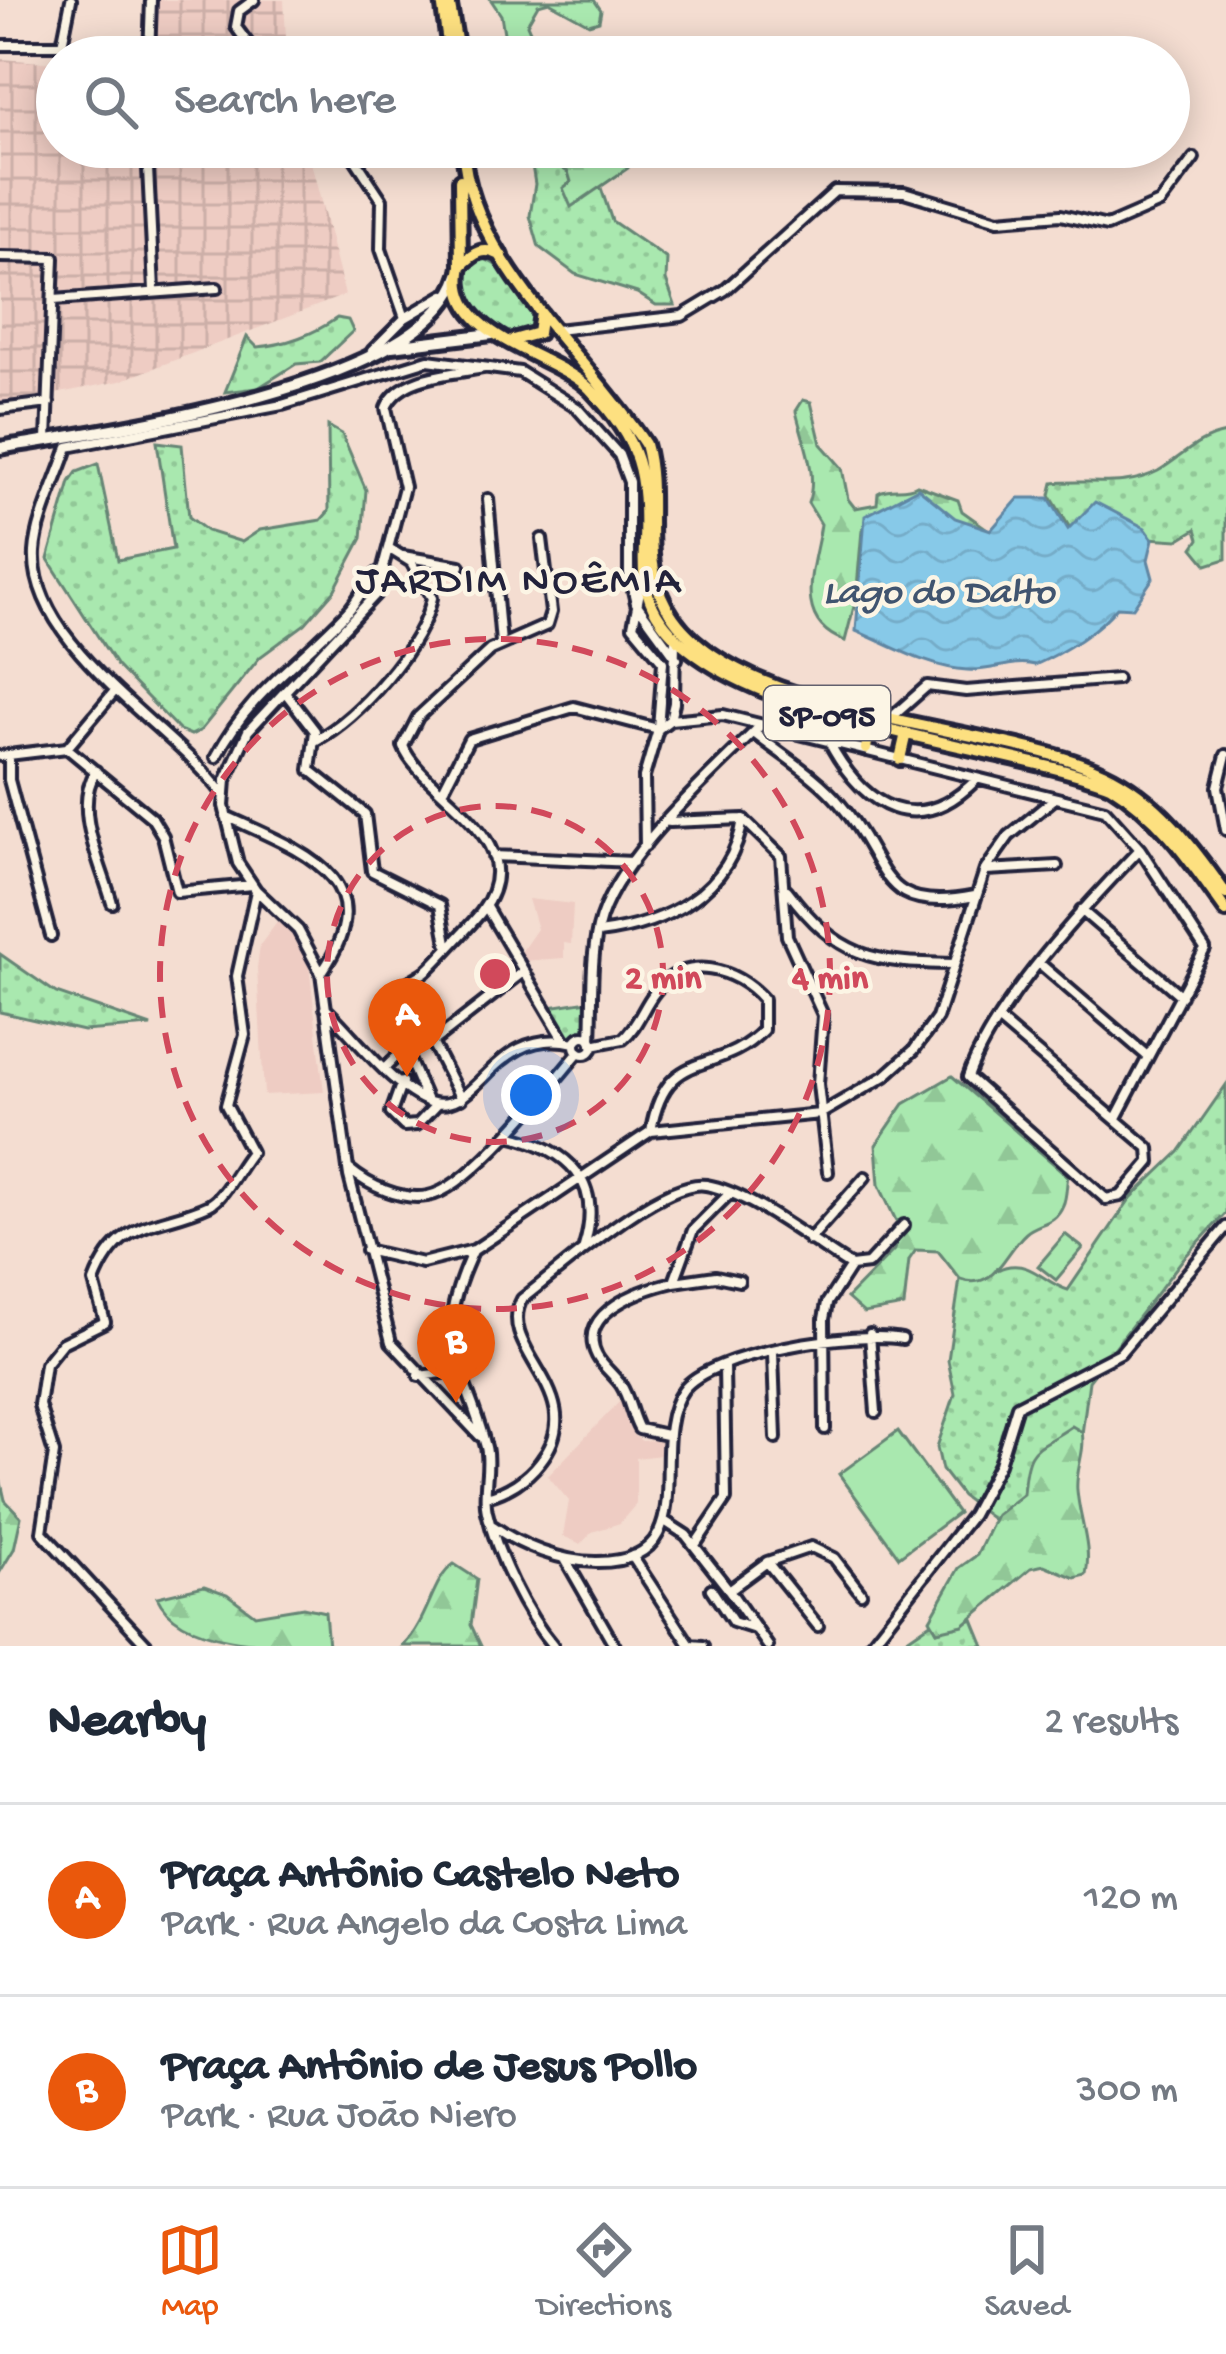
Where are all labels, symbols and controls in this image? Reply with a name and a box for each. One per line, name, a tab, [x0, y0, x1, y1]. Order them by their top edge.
search box	[36, 36, 1190, 168]
icon: search	[78, 69, 144, 135]
text: Search here	[174, 76, 396, 129]
district label: JARDIM NOÊMIA	[355, 559, 683, 608]
water label: Lago do Dalto	[823, 572, 1057, 618]
road number: SP-095	[764, 686, 890, 740]
centre of rings	[474, 953, 516, 995]
text: 2 min	[625, 959, 702, 1002]
text: 4 min	[791, 959, 869, 1002]
pin: A	[368, 978, 446, 1077]
your location	[501, 1065, 561, 1125]
pin: B	[417, 1304, 495, 1403]
text: Nearby	[48, 1694, 206, 1754]
text: 2 results	[1044, 1701, 1178, 1747]
text: Praça Antônio Castelo Neto	[162, 1850, 679, 1903]
text: A	[75, 1877, 99, 1923]
text: 120 m	[1084, 1877, 1178, 1923]
text: Park · Rua Angelo da Costa Lima	[162, 1903, 687, 1949]
text: Praça Antônio de Jesus Pollo	[162, 2042, 697, 2095]
text: B	[77, 2069, 97, 2115]
text: 300 m	[1077, 2069, 1178, 2115]
text: Park · Rua João Niero	[162, 2095, 517, 2141]
tab: Map	[157, 2217, 223, 2327]
tab: Directions	[537, 2217, 671, 2327]
tab: Saved	[985, 2217, 1069, 2327]

